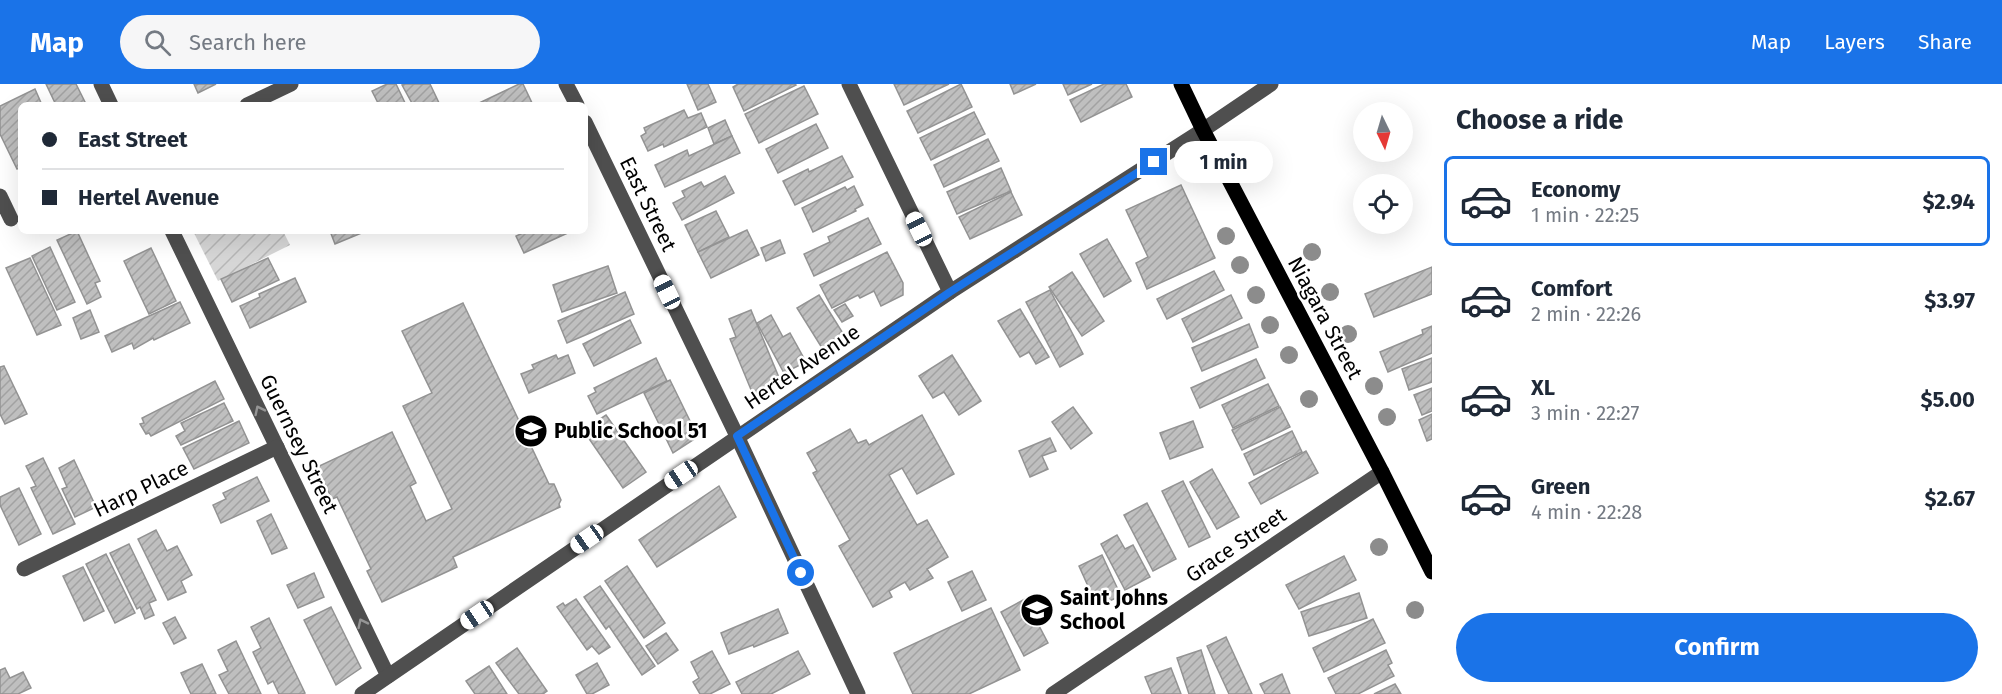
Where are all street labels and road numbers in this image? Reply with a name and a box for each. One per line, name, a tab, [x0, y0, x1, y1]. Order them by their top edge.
street label: East Street	[614, 152, 682, 256]
street label: Niagara Street	[1282, 252, 1368, 384]
street label: Hertel Avenue	[739, 319, 865, 415]
street label: Guernsey Street	[254, 370, 344, 518]
street label: Harp Place	[89, 455, 193, 523]
street label: Grace Street	[1181, 502, 1292, 588]

